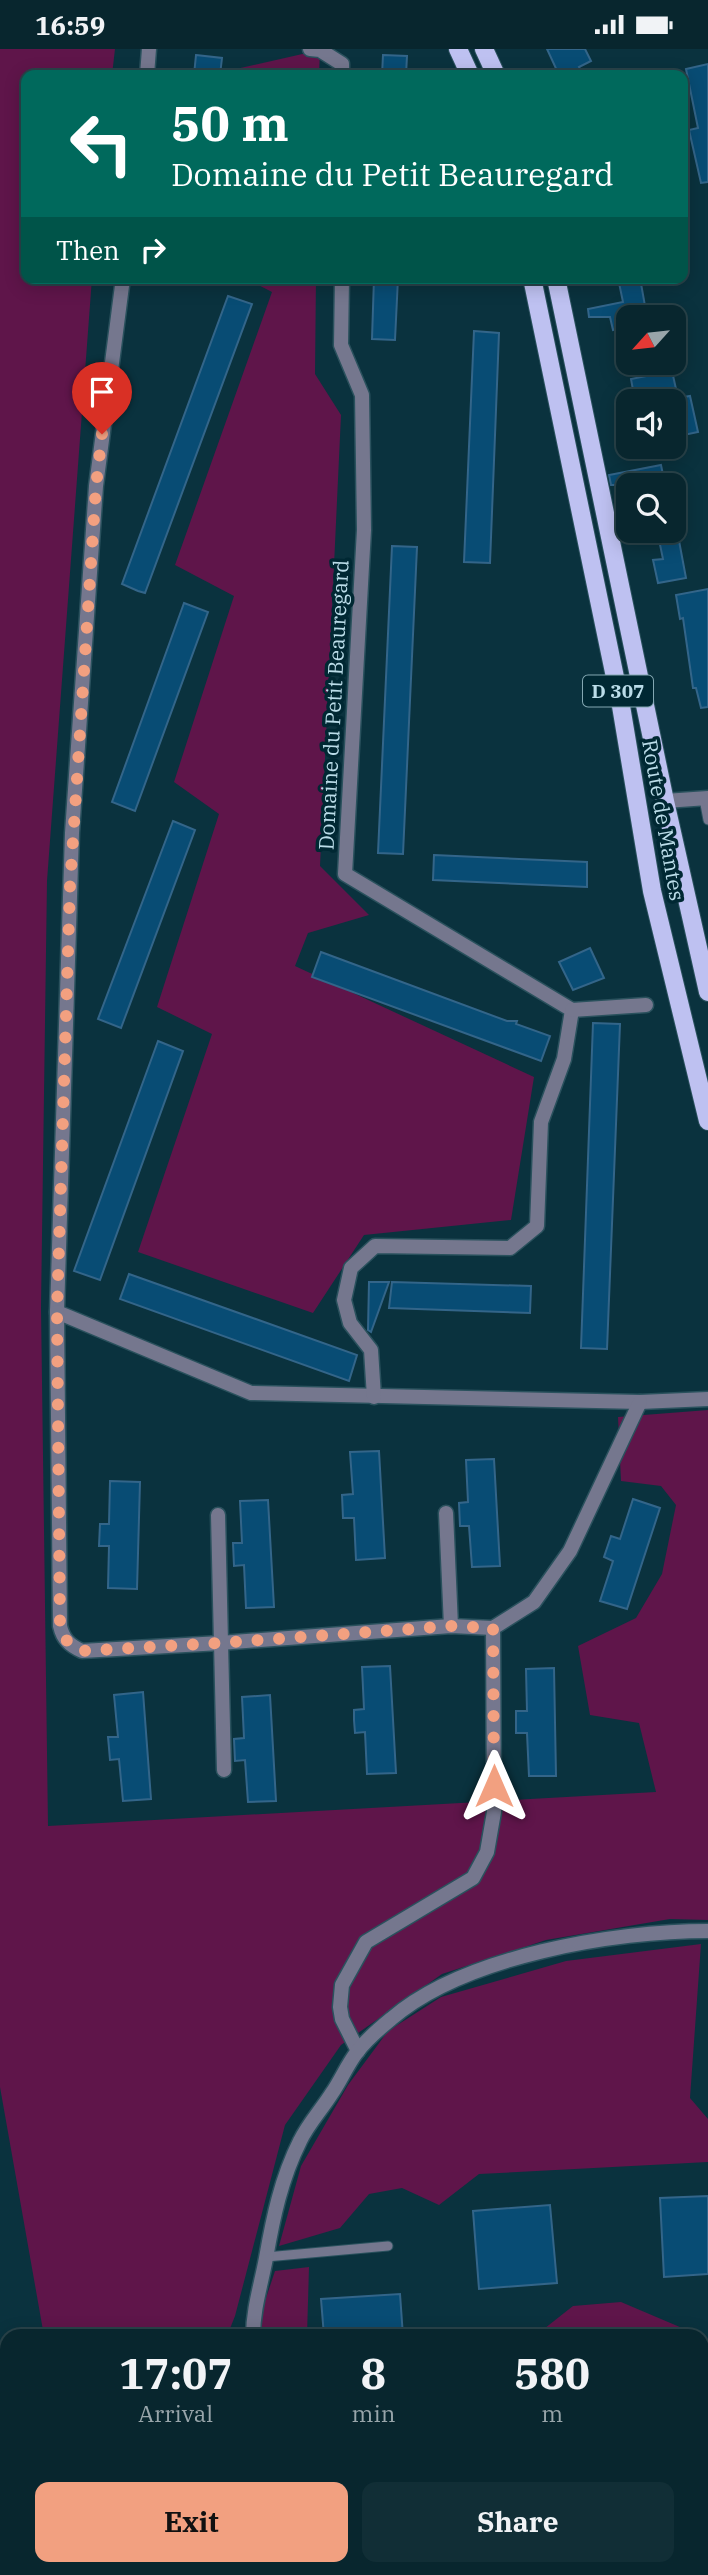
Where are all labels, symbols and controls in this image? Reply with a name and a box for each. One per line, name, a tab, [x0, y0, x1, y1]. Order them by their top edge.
text: 16:59	[35, 8, 105, 42]
text: 50 m	[171, 91, 289, 154]
icon: left	[56, 98, 147, 189]
text: Domaine du Petit Beauregard	[171, 153, 614, 195]
icon: right	[134, 231, 172, 269]
text: Then	[56, 233, 120, 267]
north arrow	[616, 305, 686, 375]
map controls	[616, 305, 686, 543]
pin	[72, 362, 132, 434]
icon: arrive	[83, 373, 121, 411]
button: sound	[616, 389, 686, 459]
button: search	[616, 473, 686, 543]
street label: Domaine du Petit Beauregard	[311, 559, 355, 851]
road number: D 307	[583, 675, 653, 706]
street label: Route de Mantes	[636, 737, 692, 903]
position arrow	[457, 1749, 531, 1823]
text: 17:07	[119, 2346, 233, 2401]
text: 8	[361, 2346, 386, 2401]
text: 580	[514, 2346, 590, 2401]
text: Arrival	[138, 2398, 213, 2428]
text: min	[352, 2398, 395, 2428]
text: m	[541, 2398, 563, 2428]
button: Exit	[35, 2482, 348, 2562]
button: Share	[362, 2482, 674, 2562]

